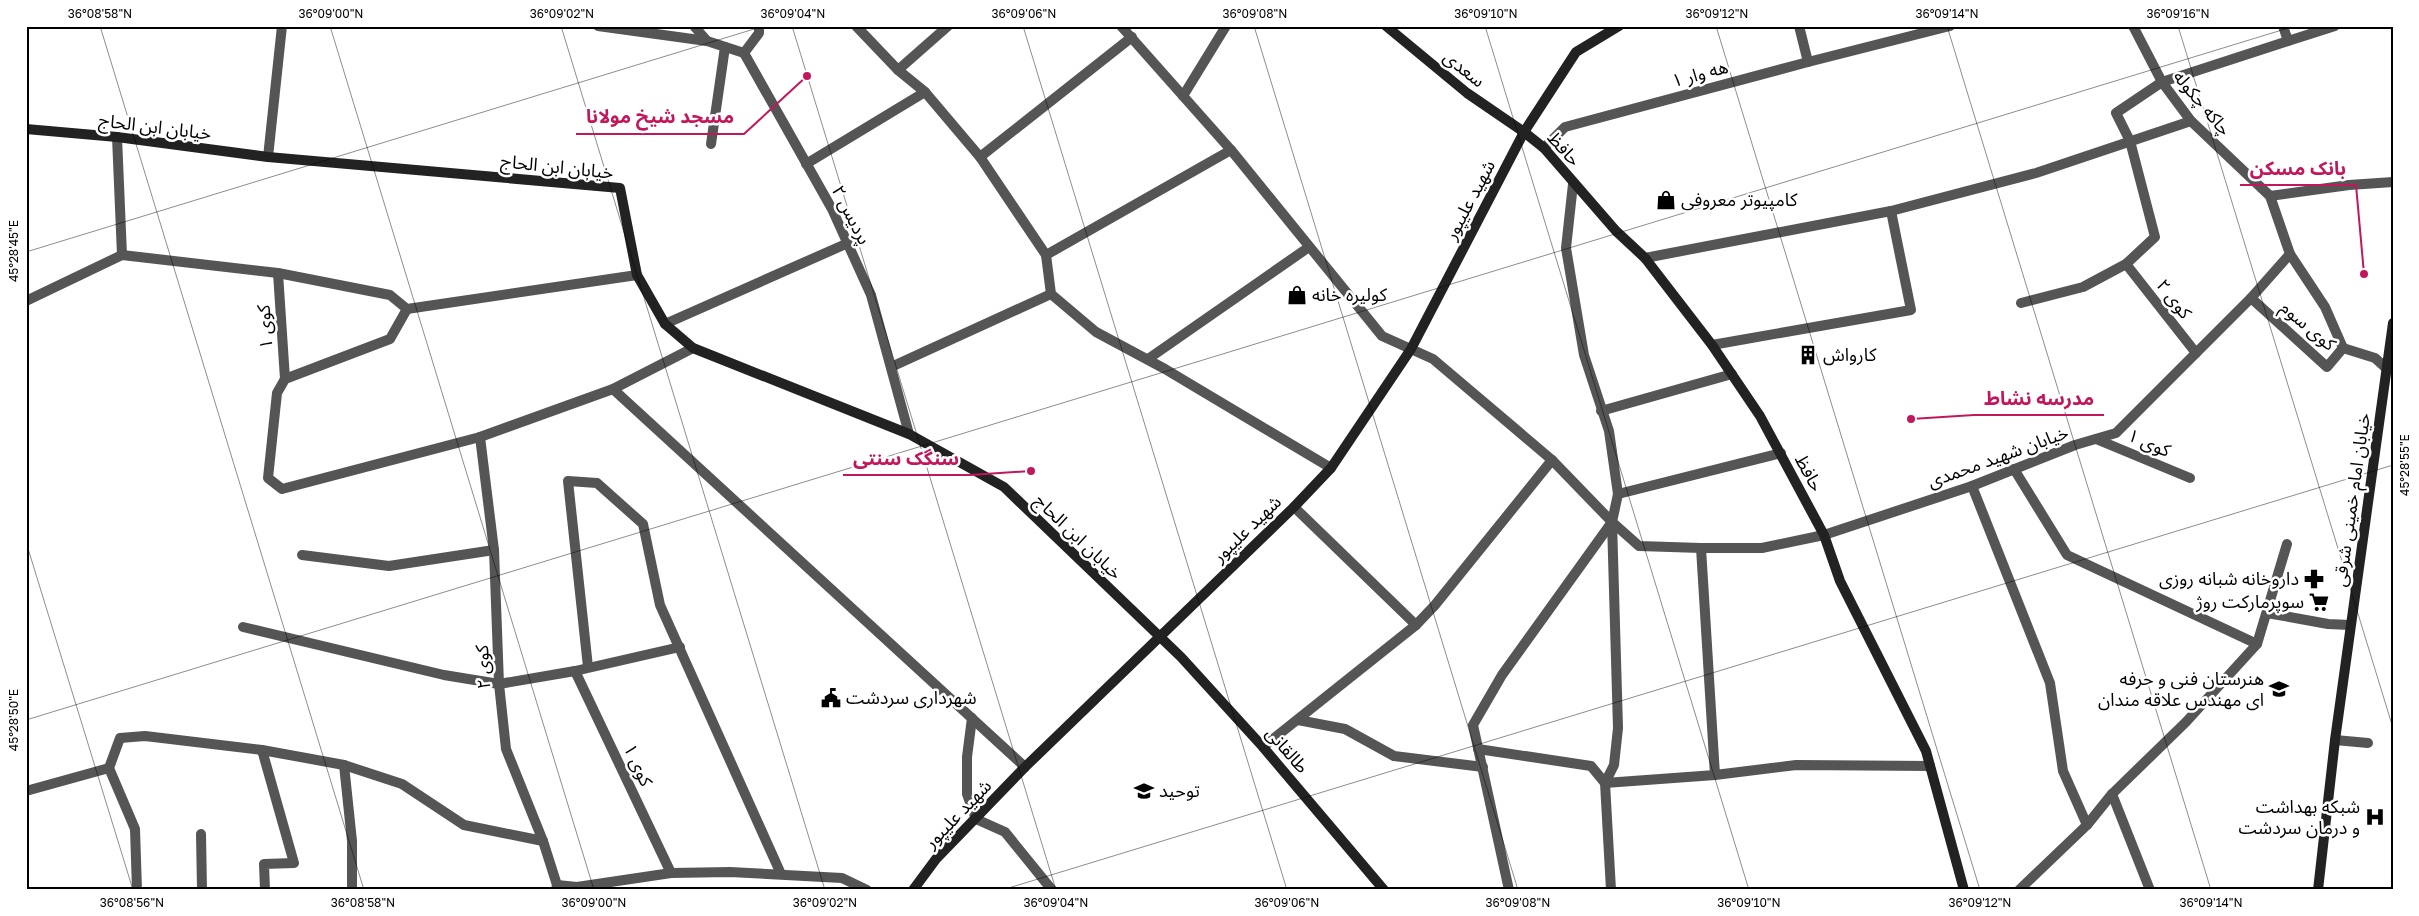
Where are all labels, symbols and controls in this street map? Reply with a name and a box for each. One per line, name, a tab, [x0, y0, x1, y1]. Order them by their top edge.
text: 36°08'58"N	[68, 6, 132, 21]
text: 36°09'00"N	[299, 6, 363, 21]
text: 36°09'02"N	[530, 6, 594, 21]
text: 36°09'04"N	[761, 6, 825, 21]
text: 36°09'06"N	[992, 6, 1056, 21]
text: 36°09'08"N	[1223, 6, 1287, 21]
text: 36°09'10"N	[1454, 6, 1518, 21]
text: 36°09'12"N	[1686, 6, 1748, 21]
text: 36°09'14"N	[1915, 6, 1979, 21]
text: 36°09'16"N	[2146, 6, 2210, 21]
street label: سعدی	[1439, 45, 1490, 92]
street label: هه وار ۱	[1669, 55, 1731, 92]
street label: چاکه چکوله	[2168, 65, 2236, 140]
callout: مسجد شیخ مولانا	[576, 100, 744, 134]
text: مسجد شیخ مولانا	[586, 104, 734, 131]
street label: خیابان ابن الحاج	[97, 108, 213, 147]
street label: حافظ	[1544, 127, 1586, 170]
street label: خیابان ابن الحاج	[499, 149, 615, 186]
callout: بانک مسکن	[2240, 151, 2356, 185]
street label: شهید علیپور	[1439, 156, 1500, 245]
text: بانک مسکن	[2250, 156, 2346, 179]
street label: پردیس ۲	[827, 181, 876, 248]
place label: کامپیوتر معروفی	[1681, 188, 1798, 211]
shop icon: کامپیوتر معروفی	[1655, 189, 1677, 211]
text: 45°28'45"E	[6, 220, 21, 282]
street label: کوی ۲	[2152, 274, 2197, 324]
place label: کولیره خانه	[1312, 283, 1388, 306]
shop icon: کولیره خانه	[1286, 284, 1308, 306]
street label: کوی سوم	[2274, 296, 2341, 358]
street label: کوی ۱	[251, 304, 278, 350]
place label: کارواش	[1823, 343, 1877, 366]
building icon: کارواش	[1797, 344, 1819, 366]
callout: مدرسه نشاط	[1974, 381, 2104, 415]
text: مدرسه نشاط	[1984, 386, 2094, 410]
street label: خیابان امام خمینی شرقی	[2328, 412, 2378, 589]
street label: خیابان شهید محمدی	[1924, 420, 2071, 493]
street label: کوی ۱	[2124, 423, 2175, 462]
text: 45°28'55"E	[2397, 434, 2412, 496]
callout: سنگک سنتی	[843, 441, 970, 475]
text: سنگک سنتی	[853, 446, 959, 469]
street label: حافظ	[1791, 450, 1829, 495]
street label: خیابان ابن الحاج	[1028, 489, 1127, 586]
street label: شهید علیپور	[1207, 490, 1286, 568]
place label: داروخانه شبانه روزی	[2159, 567, 2299, 590]
pharmacy icon: داروخانه شبانه روزی	[2303, 568, 2325, 590]
place label: سوپرمارکت روژ	[2195, 590, 2304, 613]
supermarket icon: سوپرمارکت روژ	[2308, 591, 2330, 613]
street label: کوی ۲	[470, 644, 495, 690]
place label: هنرستان فنی و حرفه ای مهندس علاقه مندان	[2098, 667, 2264, 711]
school or university icon: هنرستان فنی و حرفه ای مهندس علاقه مندان	[2268, 678, 2290, 700]
place label: شهرداری سردشت	[846, 686, 977, 709]
public building icon: شهرداری سردشت	[820, 687, 842, 709]
text: 45°28'50"E	[6, 689, 21, 751]
street label: طالقانی	[1261, 722, 1314, 778]
street label: کوی ۱	[619, 740, 659, 790]
street label: شهید علیپور	[918, 774, 996, 854]
place label: توحید	[1159, 779, 1200, 802]
school or university icon: توحید	[1133, 780, 1155, 802]
place label: شبکه بهداشت و درمان سردشت	[2238, 795, 2360, 839]
hospital icon: شبکه بهداشت و درمان سردشت	[2364, 806, 2386, 828]
text: 36°08'56"N	[100, 895, 164, 910]
text: 36°08'58"N	[331, 895, 395, 910]
text: 36°09'00"N	[562, 895, 626, 910]
text: 36°09'02"N	[793, 895, 857, 910]
text: 36°09'04"N	[1024, 895, 1088, 910]
text: 36°09'06"N	[1255, 895, 1319, 910]
text: 36°09'08"N	[1486, 895, 1550, 910]
text: 36°09'10"N	[1717, 895, 1781, 910]
text: 36°09'12"N	[1949, 895, 2011, 910]
text: 36°09'14"N	[2179, 895, 2243, 910]

